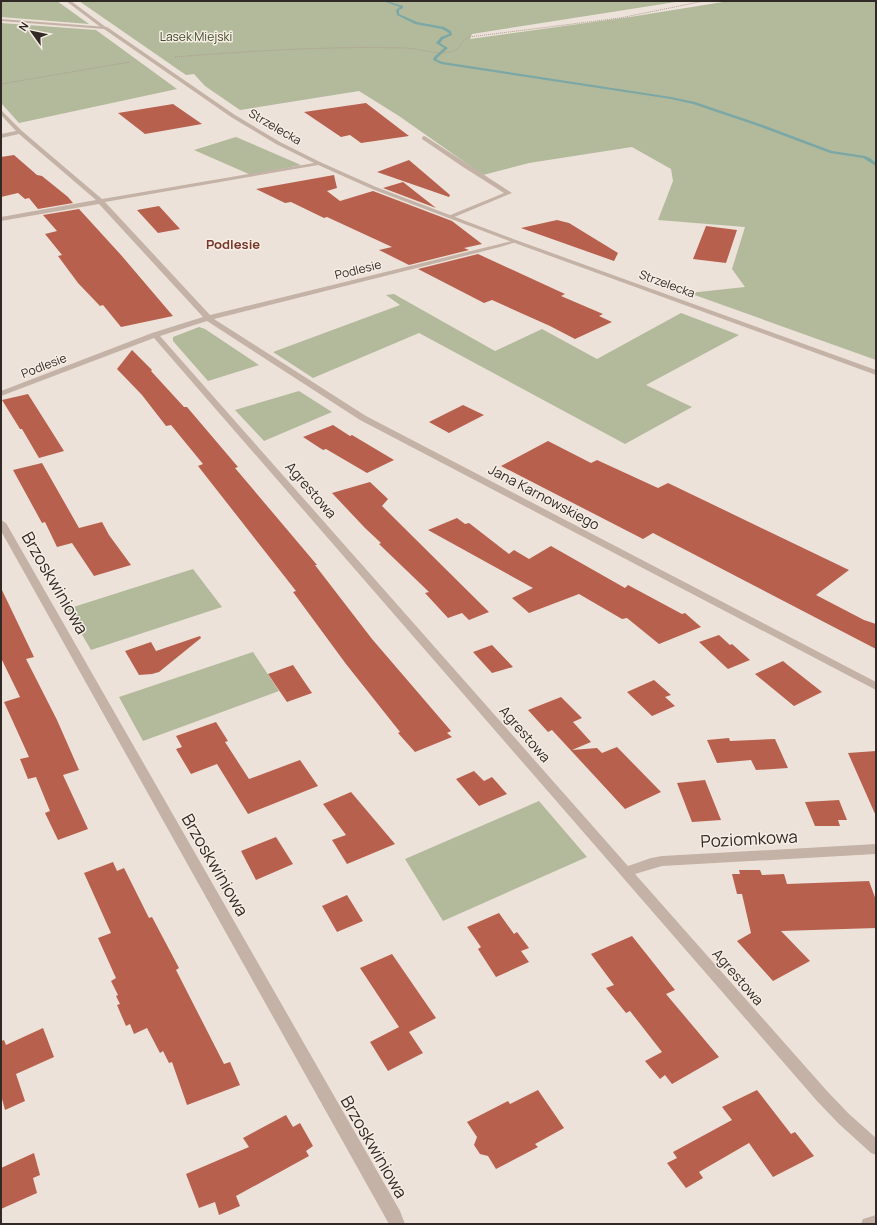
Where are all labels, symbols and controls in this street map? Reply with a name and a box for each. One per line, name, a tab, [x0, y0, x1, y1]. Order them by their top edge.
north arrow	[12, 12, 52, 52]
text: N	[15, 19, 32, 34]
park label: Lasek Miejski	[160, 28, 232, 45]
street label: Strzelecka	[246, 105, 305, 149]
district label: Podlesie	[206, 235, 260, 253]
street label: Podlesie	[333, 256, 383, 283]
street label: Strzelecka	[637, 266, 698, 302]
street label: Podlesie	[19, 349, 69, 382]
street label: Agrestowa	[282, 457, 341, 522]
street label: Jana Karnowskiego	[485, 459, 603, 534]
street label: Brzoskwiniowa	[17, 527, 94, 638]
street label: Agrestowa	[496, 701, 555, 766]
street label: Brzoskwiniowa	[177, 809, 254, 920]
street label: Poziomkowa	[700, 824, 798, 853]
street label: Agrestowa	[709, 944, 768, 1009]
street label: Brzoskwiniowa	[336, 1091, 413, 1202]

